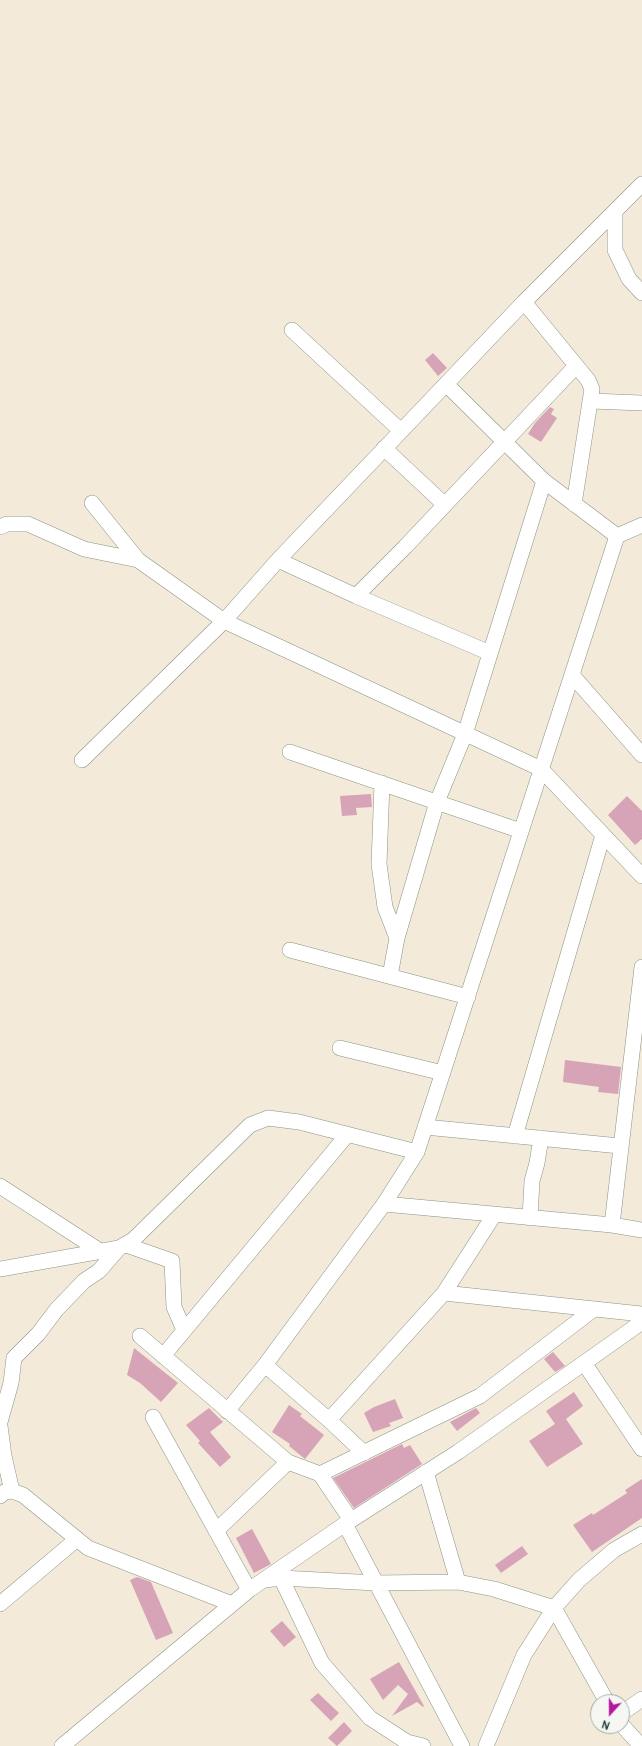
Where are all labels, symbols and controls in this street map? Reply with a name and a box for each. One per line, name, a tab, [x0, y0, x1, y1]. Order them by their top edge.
north arrow	[590, 1694, 630, 1734]
text: N	[600, 1717, 612, 1732]

